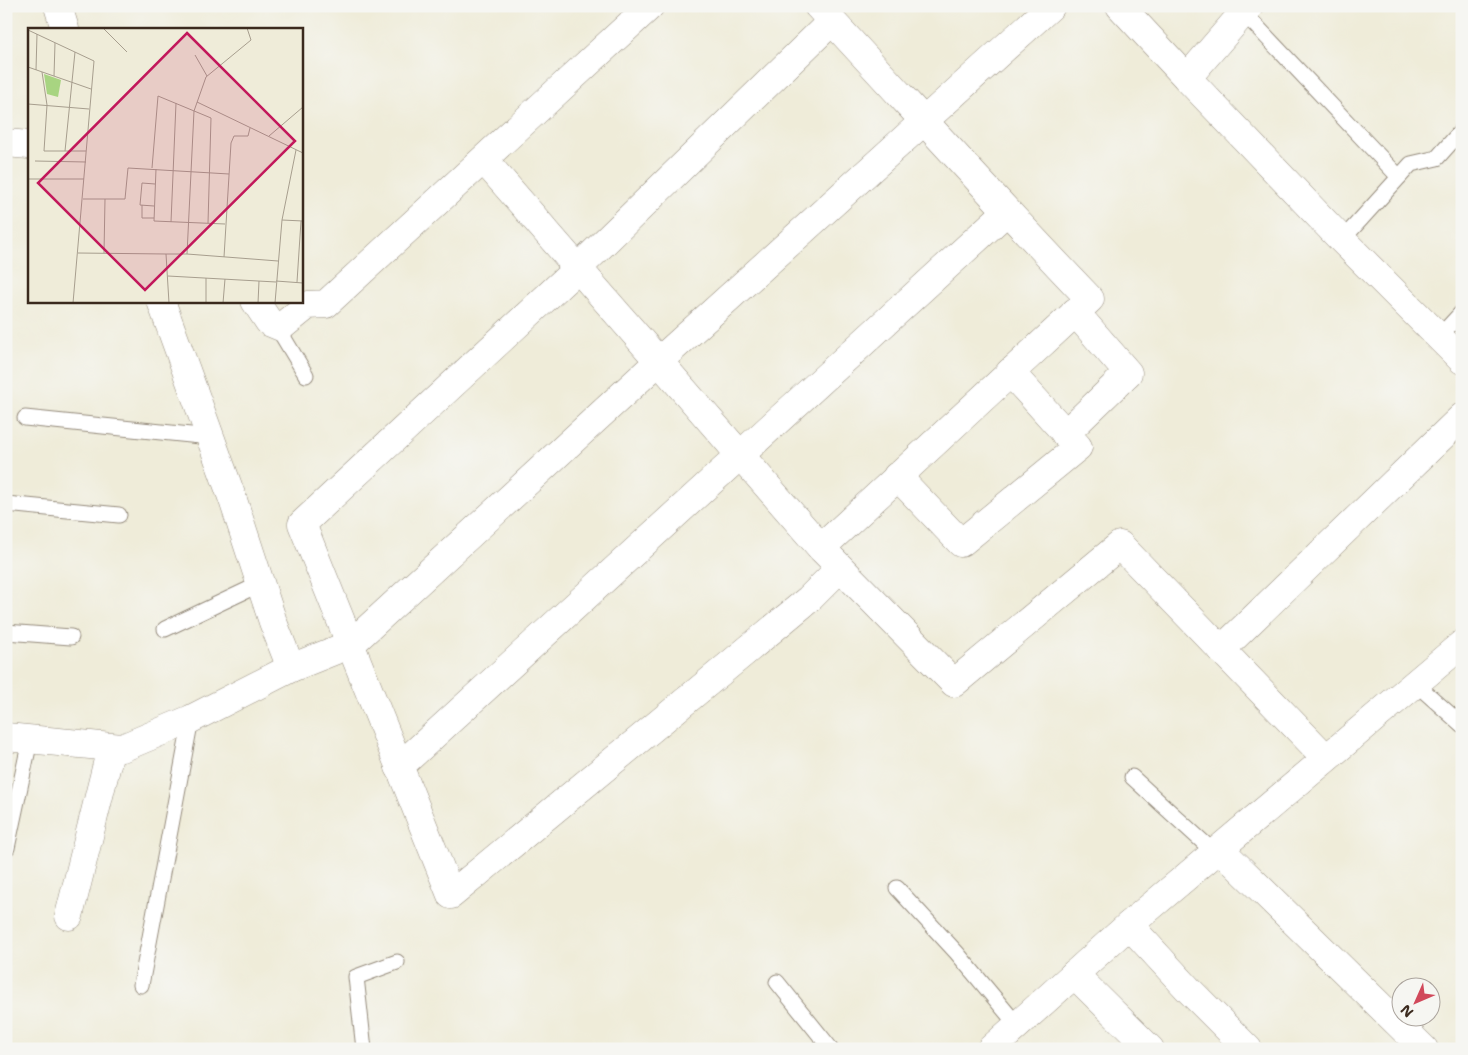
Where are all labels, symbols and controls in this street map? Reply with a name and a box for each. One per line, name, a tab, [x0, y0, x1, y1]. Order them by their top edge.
inset map	[28, 28, 302, 302]
north arrow	[1390, 978, 1440, 1028]
text: N	[1397, 1001, 1417, 1021]

